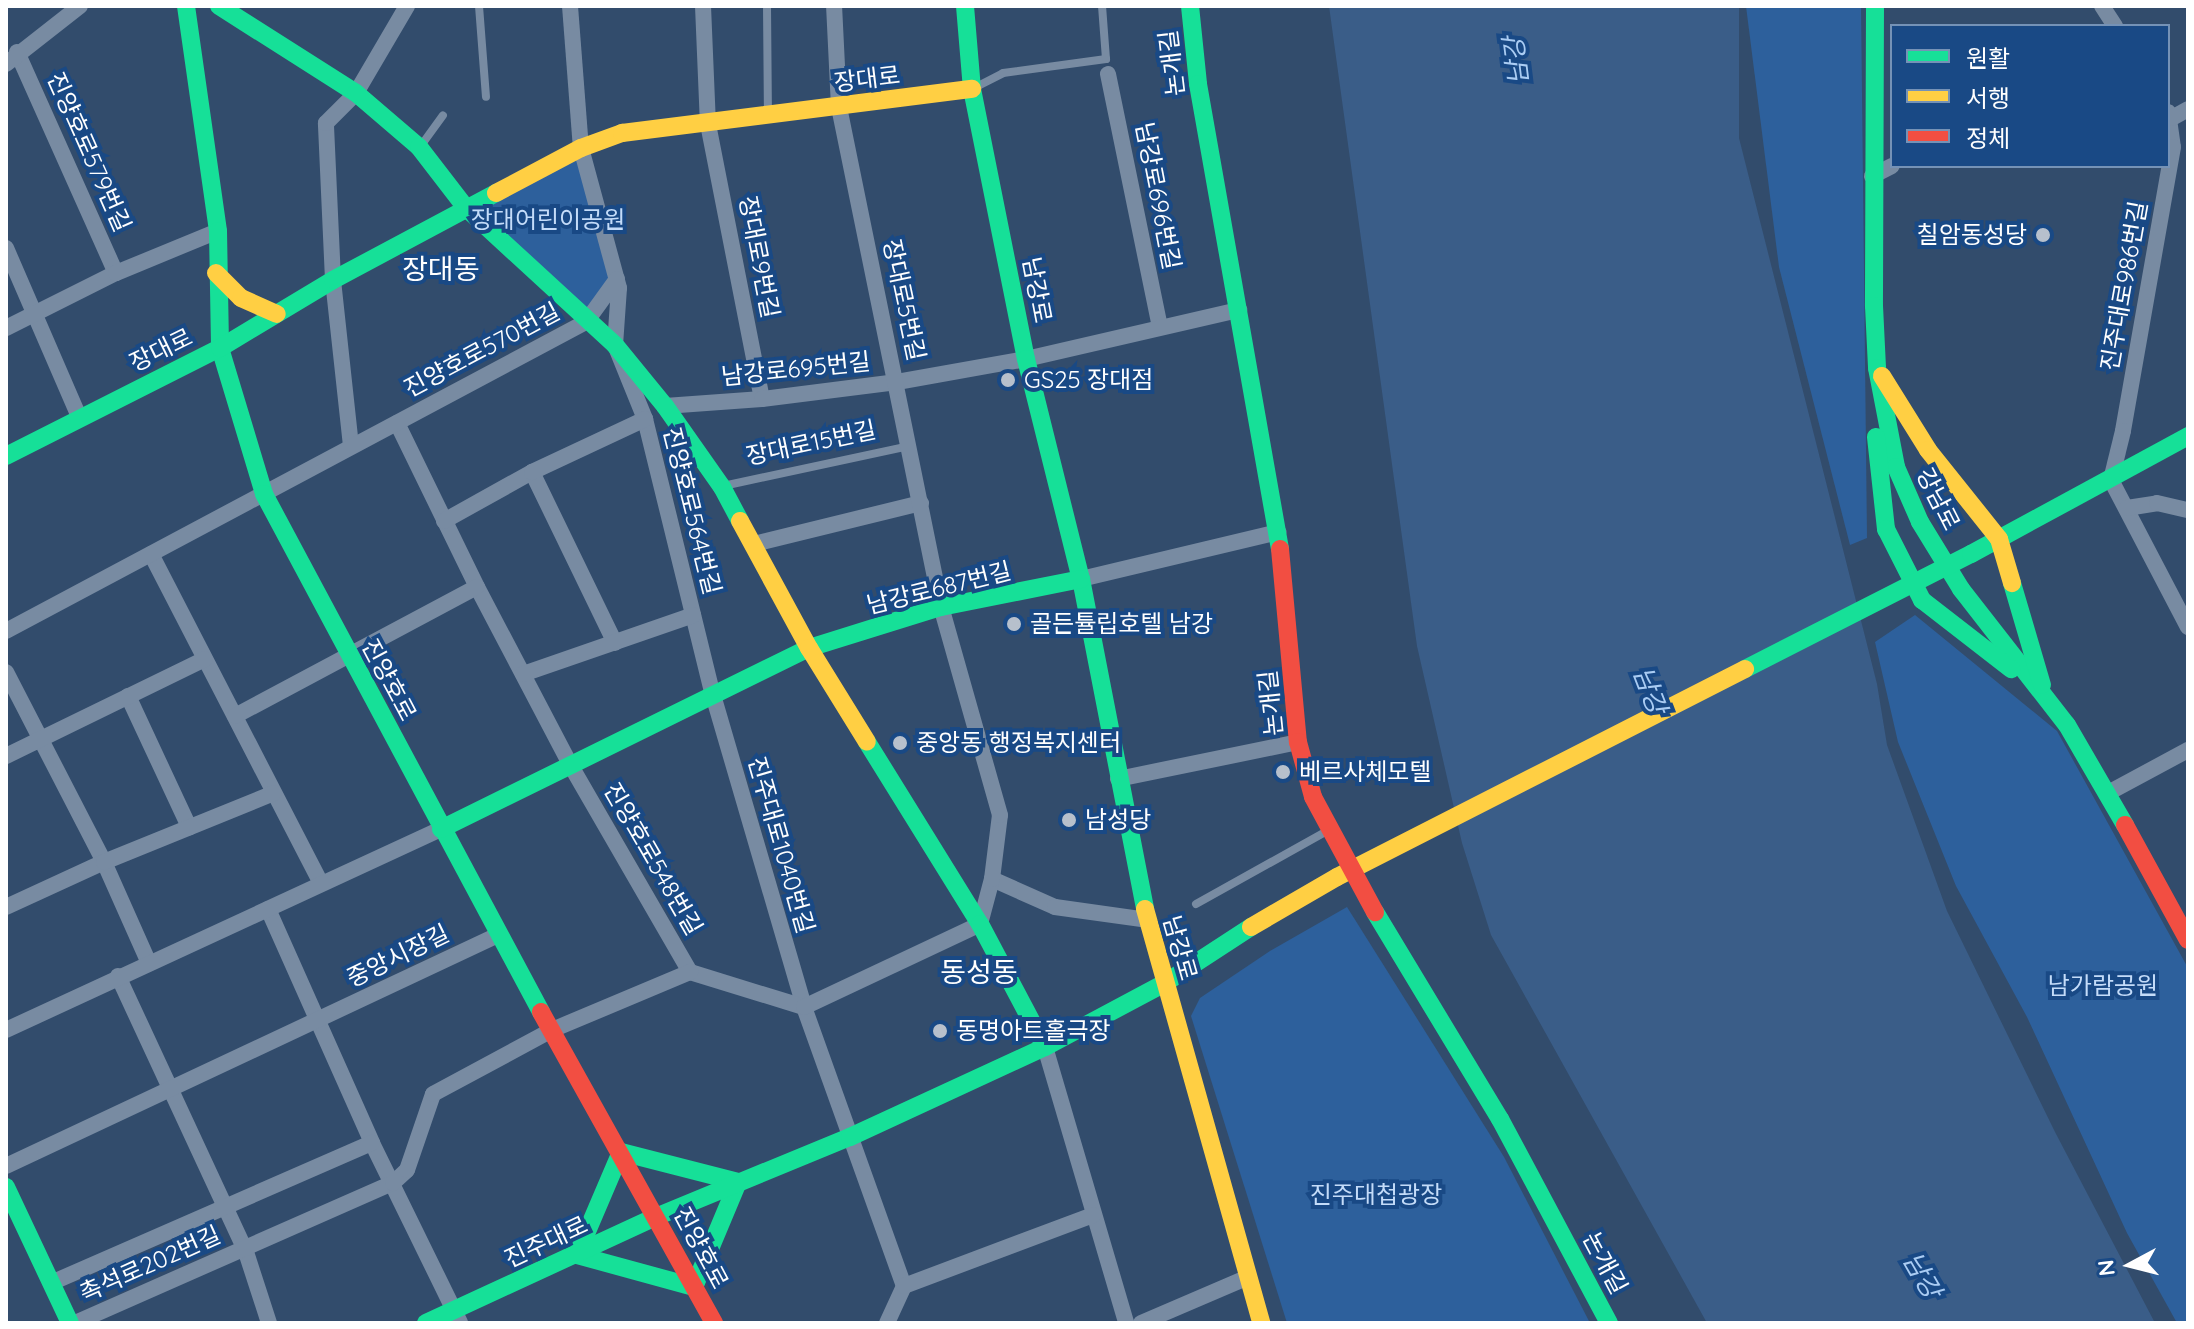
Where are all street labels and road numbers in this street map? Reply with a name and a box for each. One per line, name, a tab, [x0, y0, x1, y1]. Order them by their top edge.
street label: 논개길	[1154, 28, 1190, 98]
street label: 장대로	[832, 61, 902, 97]
street label: 진양호로579번길	[41, 68, 137, 236]
street label: 남강로696번길	[1130, 120, 1186, 272]
street label: 장대로9번길	[733, 193, 785, 321]
street label: 진주대로986번길	[2095, 199, 2153, 373]
street label: 장대로5번길	[877, 237, 931, 363]
street label: 남강로	[1017, 255, 1057, 325]
street label: 진양호로570번길	[399, 297, 565, 403]
street label: 장대로	[125, 323, 197, 377]
street label: 남강로695번길	[720, 347, 872, 391]
street label: 장대로15번길	[743, 415, 879, 471]
street label: 진양호로564번길	[657, 424, 727, 598]
street label: 강남로	[1910, 463, 1966, 535]
street label: 남강로687번길	[864, 556, 1014, 620]
street label: 진양호로	[356, 634, 422, 726]
street label: 논개길	[1253, 669, 1289, 737]
street label: 진주대로1040번길	[742, 753, 820, 937]
street label: 진양호로548번길	[598, 778, 708, 940]
street label: 남강로	[1157, 912, 1203, 984]
street label: 중앙시장길	[342, 919, 454, 993]
street label: 진양호로	[668, 1202, 734, 1294]
street label: 진주대로	[500, 1210, 592, 1274]
street label: 촉석로202번길	[75, 1220, 225, 1308]
street label: 논개길	[1577, 1227, 1633, 1299]

